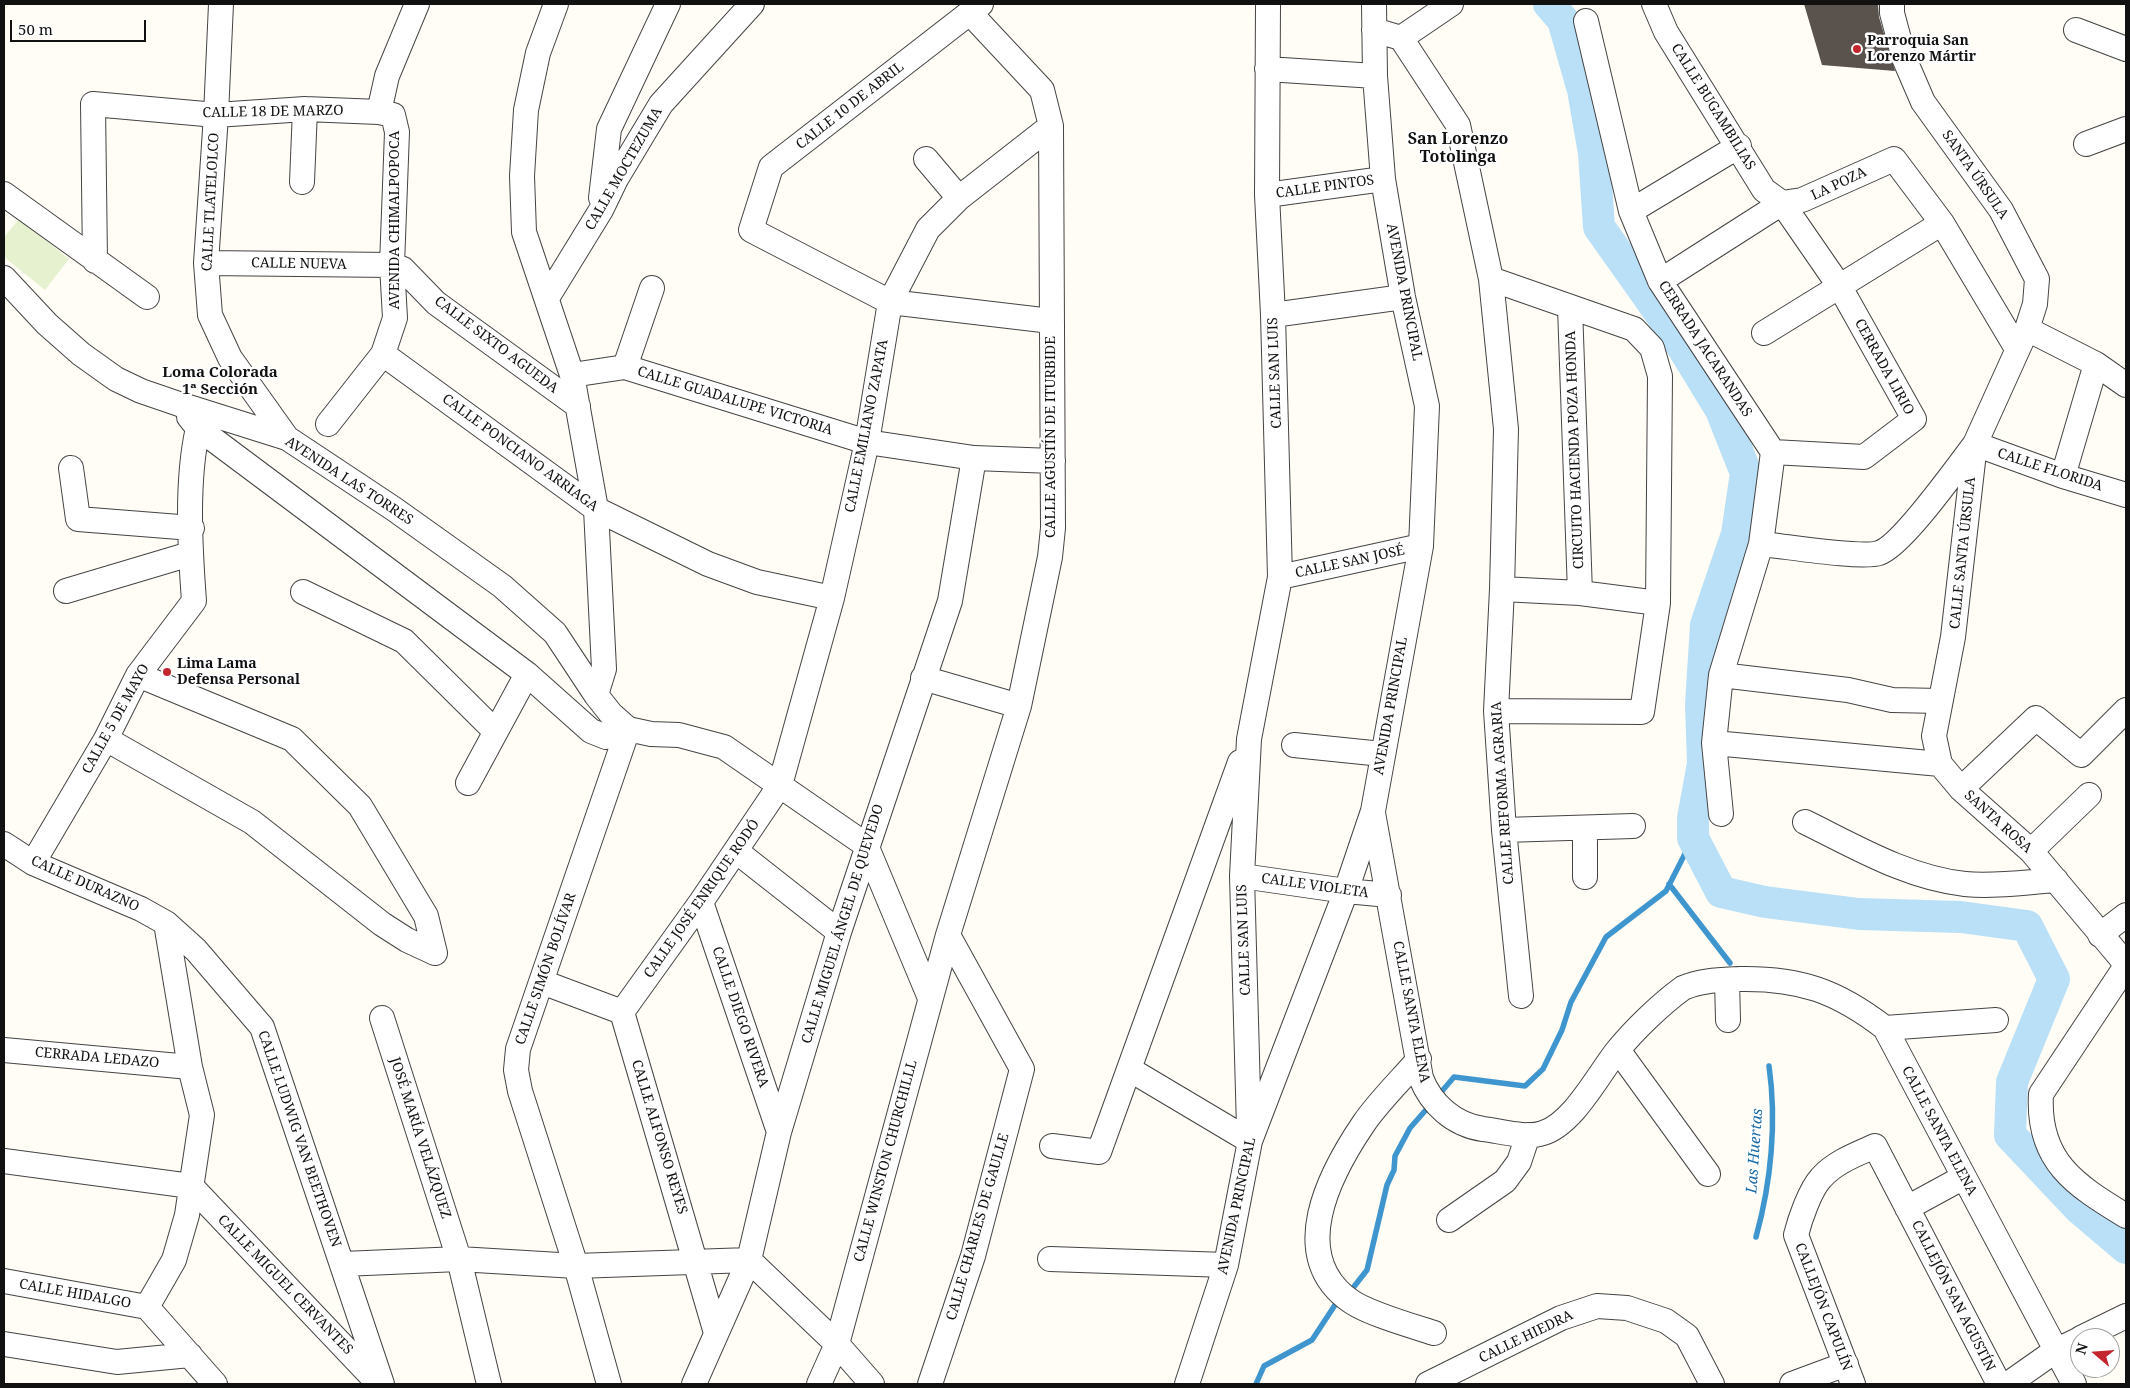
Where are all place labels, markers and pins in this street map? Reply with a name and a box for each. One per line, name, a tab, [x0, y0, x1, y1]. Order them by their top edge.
place label: Parroquia San Lorenzo Mártir	[1867, 33, 1976, 65]
marker: Parroquia San Lorenzo Mártir	[1851, 43, 1863, 55]
place label: Lima Lama Defensa Personal	[177, 656, 300, 689]
marker: Lima Lama Defensa Personal	[161, 666, 173, 678]

